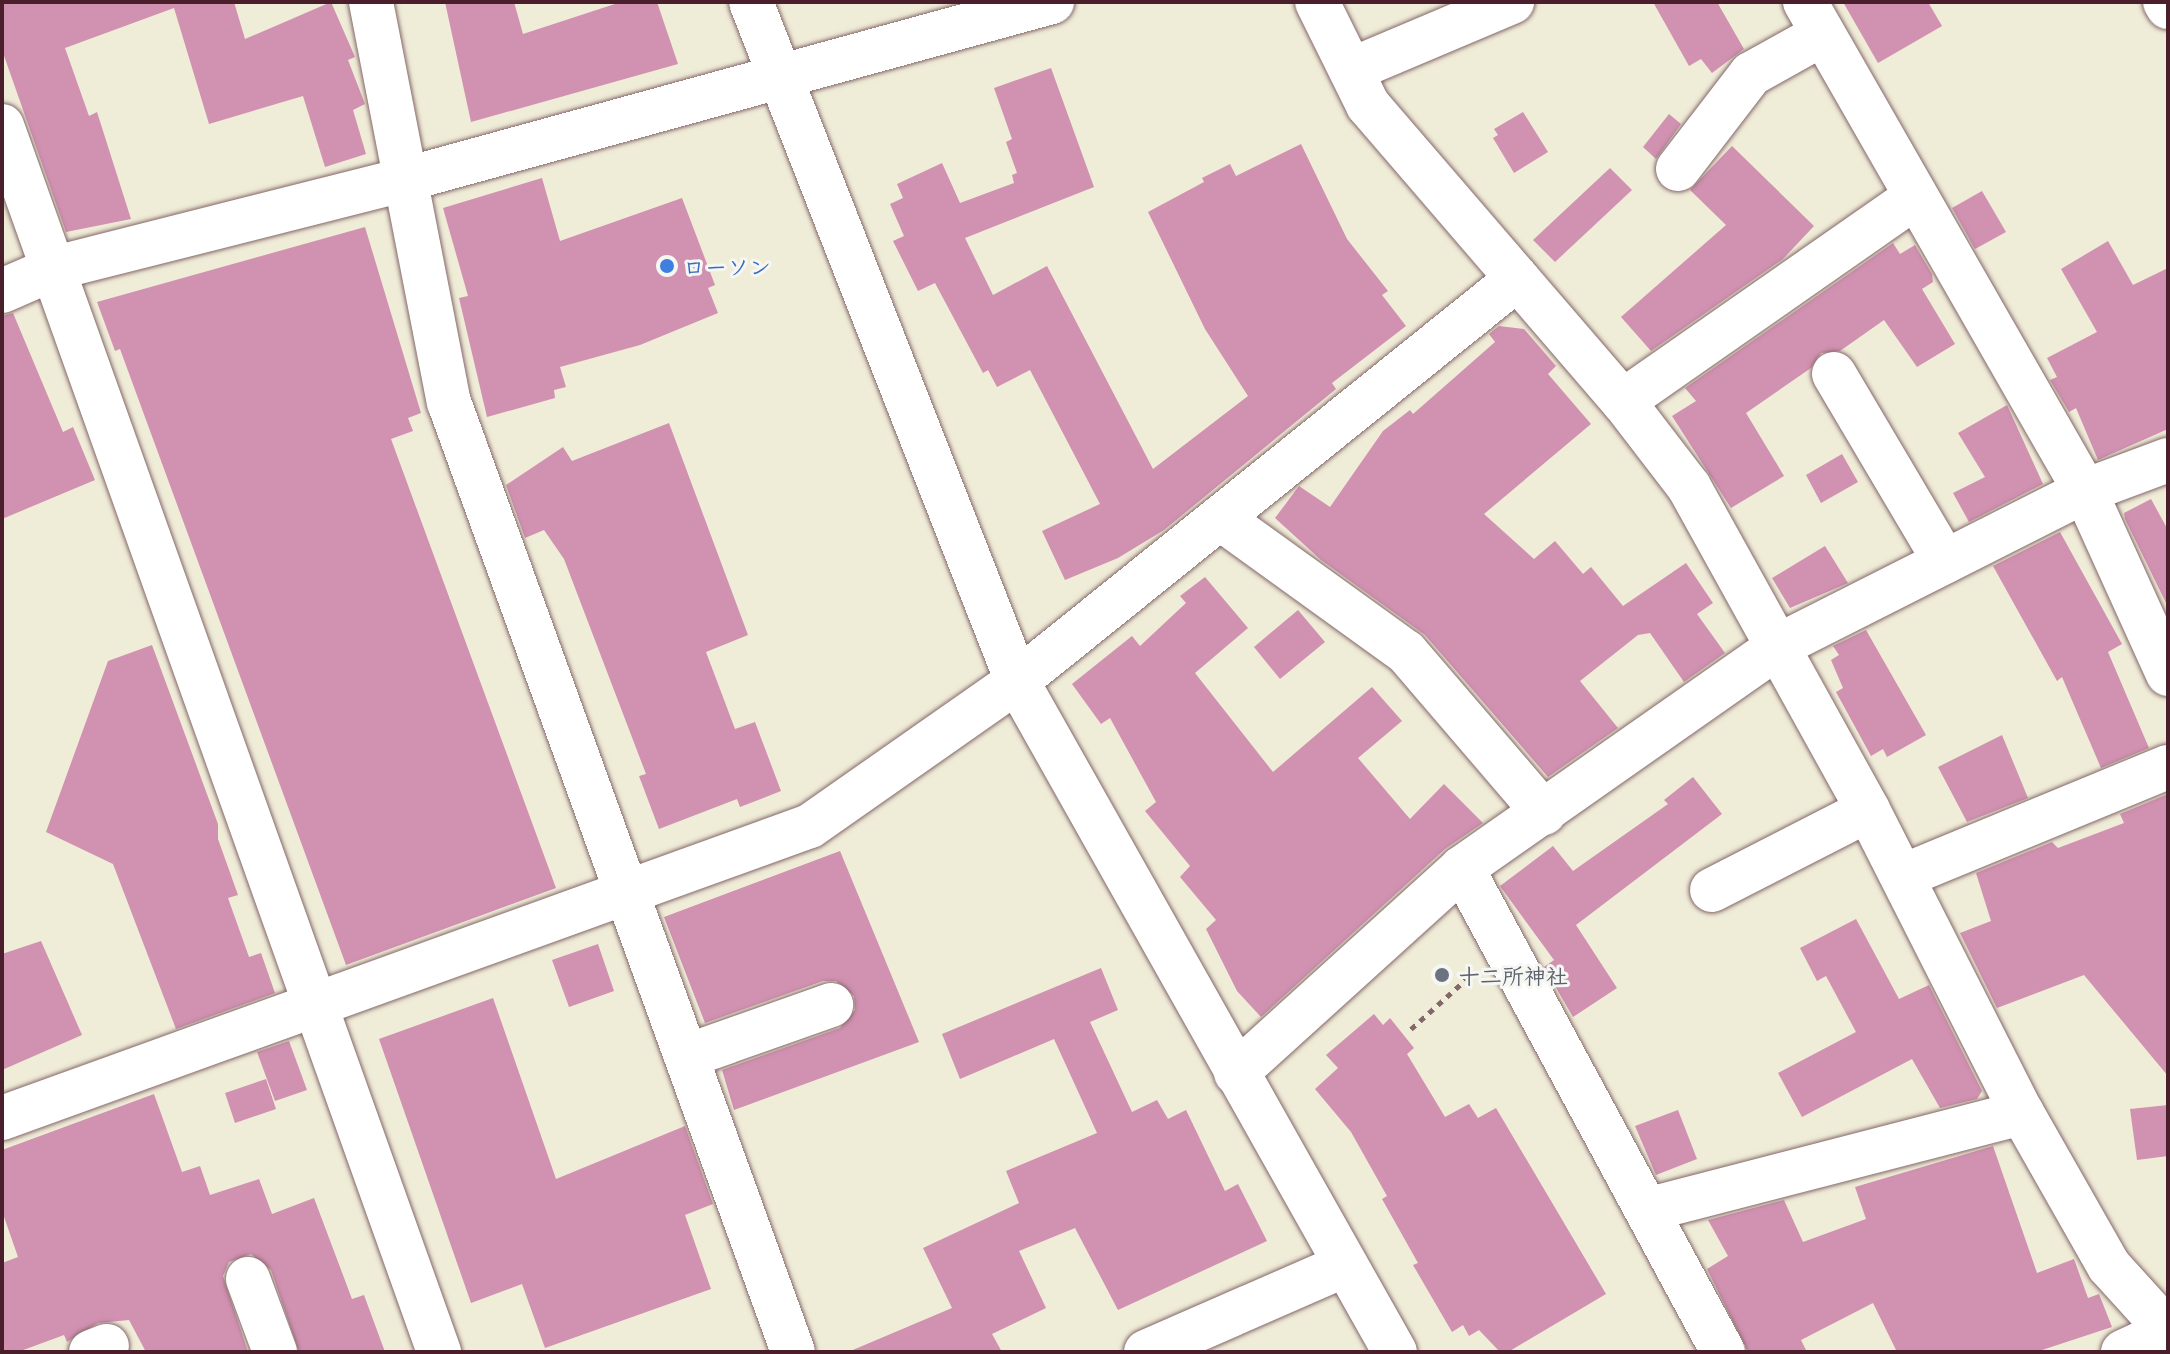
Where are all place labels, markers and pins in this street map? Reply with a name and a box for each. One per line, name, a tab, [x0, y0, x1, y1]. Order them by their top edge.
place label: ローソン	[683, 253, 771, 279]
marker: ローソン	[658, 257, 676, 275]
place label: 十二所神社	[1458, 962, 1568, 988]
marker: 十二所神社	[1433, 966, 1451, 984]

